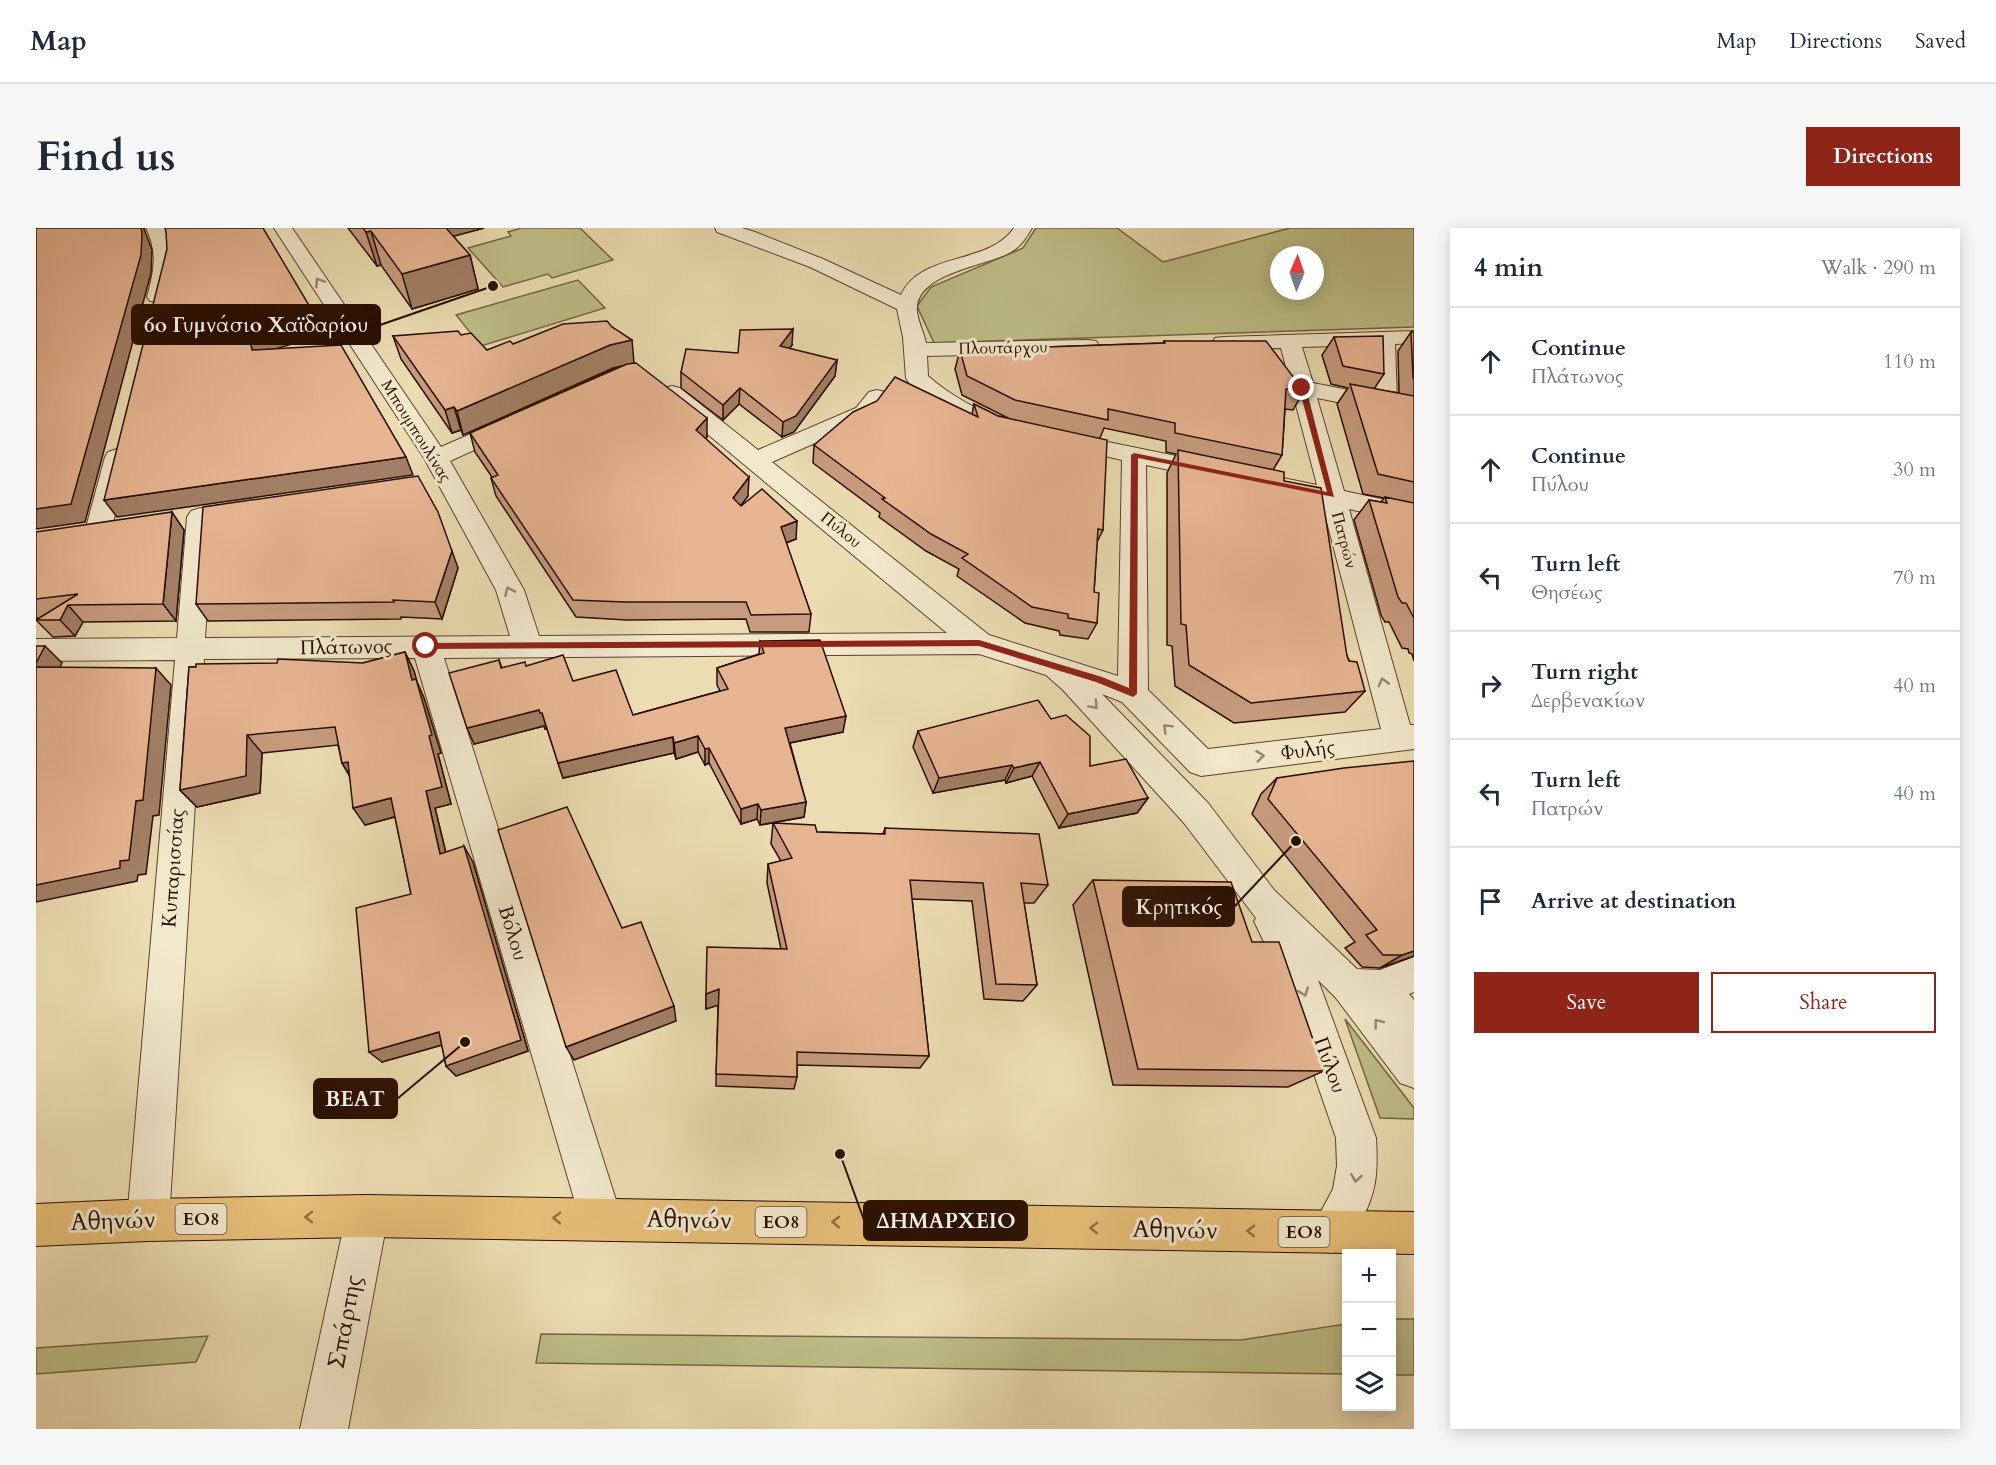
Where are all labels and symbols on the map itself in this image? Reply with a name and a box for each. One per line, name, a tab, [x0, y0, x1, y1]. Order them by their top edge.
north arrow	[1270, 246, 1324, 300]
one-way arrow	[315, 277, 326, 288]
callout: 6ο Γυμνάσιο Χαϊδαρίου	[132, 305, 380, 344]
text: 6ο Γυμνάσιο Χαϊδαρίου	[144, 311, 368, 340]
street label: Πλουτάρχου	[958, 336, 1048, 360]
route end	[1288, 374, 1314, 400]
street label: Μπουμπουλίνας	[376, 375, 456, 487]
street label: Πύλου	[816, 507, 866, 553]
street label: Πατρών	[1326, 509, 1362, 571]
one-way arrow	[504, 586, 516, 597]
route start	[412, 632, 438, 658]
street label: Πλάτωνος	[300, 633, 393, 661]
one-way arrow	[1378, 677, 1390, 688]
one-way arrow	[1087, 699, 1098, 709]
one-way arrow	[1164, 725, 1175, 736]
street label: Φυλής	[1279, 733, 1337, 767]
one-way arrow	[1255, 750, 1264, 762]
street label: Κυπαρισσίας	[155, 807, 191, 928]
callout: Κρητικός	[1123, 887, 1234, 926]
text: Κρητικός	[1135, 893, 1223, 922]
street label: Βόλου	[492, 902, 534, 964]
one-way arrow	[1296, 986, 1309, 997]
one-way arrow	[1374, 1019, 1385, 1030]
street label: Πύλου	[1307, 1033, 1353, 1097]
callout: ΒΕΑΤ	[314, 1079, 397, 1118]
text: ΒΕΑΤ	[325, 1085, 385, 1114]
one-way arrow	[1350, 1173, 1362, 1182]
callout: ΔΗΜΑΡΧΕΙΟ	[864, 1201, 1027, 1240]
street label: Αθηνών	[70, 1203, 156, 1239]
street label: Αθηνών	[646, 1203, 732, 1237]
road number: ΕΟ8	[176, 1204, 226, 1234]
road number: ΕΟ8	[756, 1207, 807, 1237]
text: ΔΗΜΑΡΧΕΙΟ	[876, 1207, 1016, 1236]
one-way arrow	[304, 1210, 313, 1223]
one-way arrow	[553, 1212, 562, 1225]
street label: Αθηνών	[1132, 1213, 1218, 1247]
one-way arrow	[832, 1216, 841, 1229]
road number: ΕΟ8	[1278, 1217, 1330, 1247]
one-way arrow	[1090, 1222, 1099, 1234]
one-way arrow	[1246, 1225, 1255, 1237]
street label: Σπάρτης	[320, 1272, 370, 1372]

